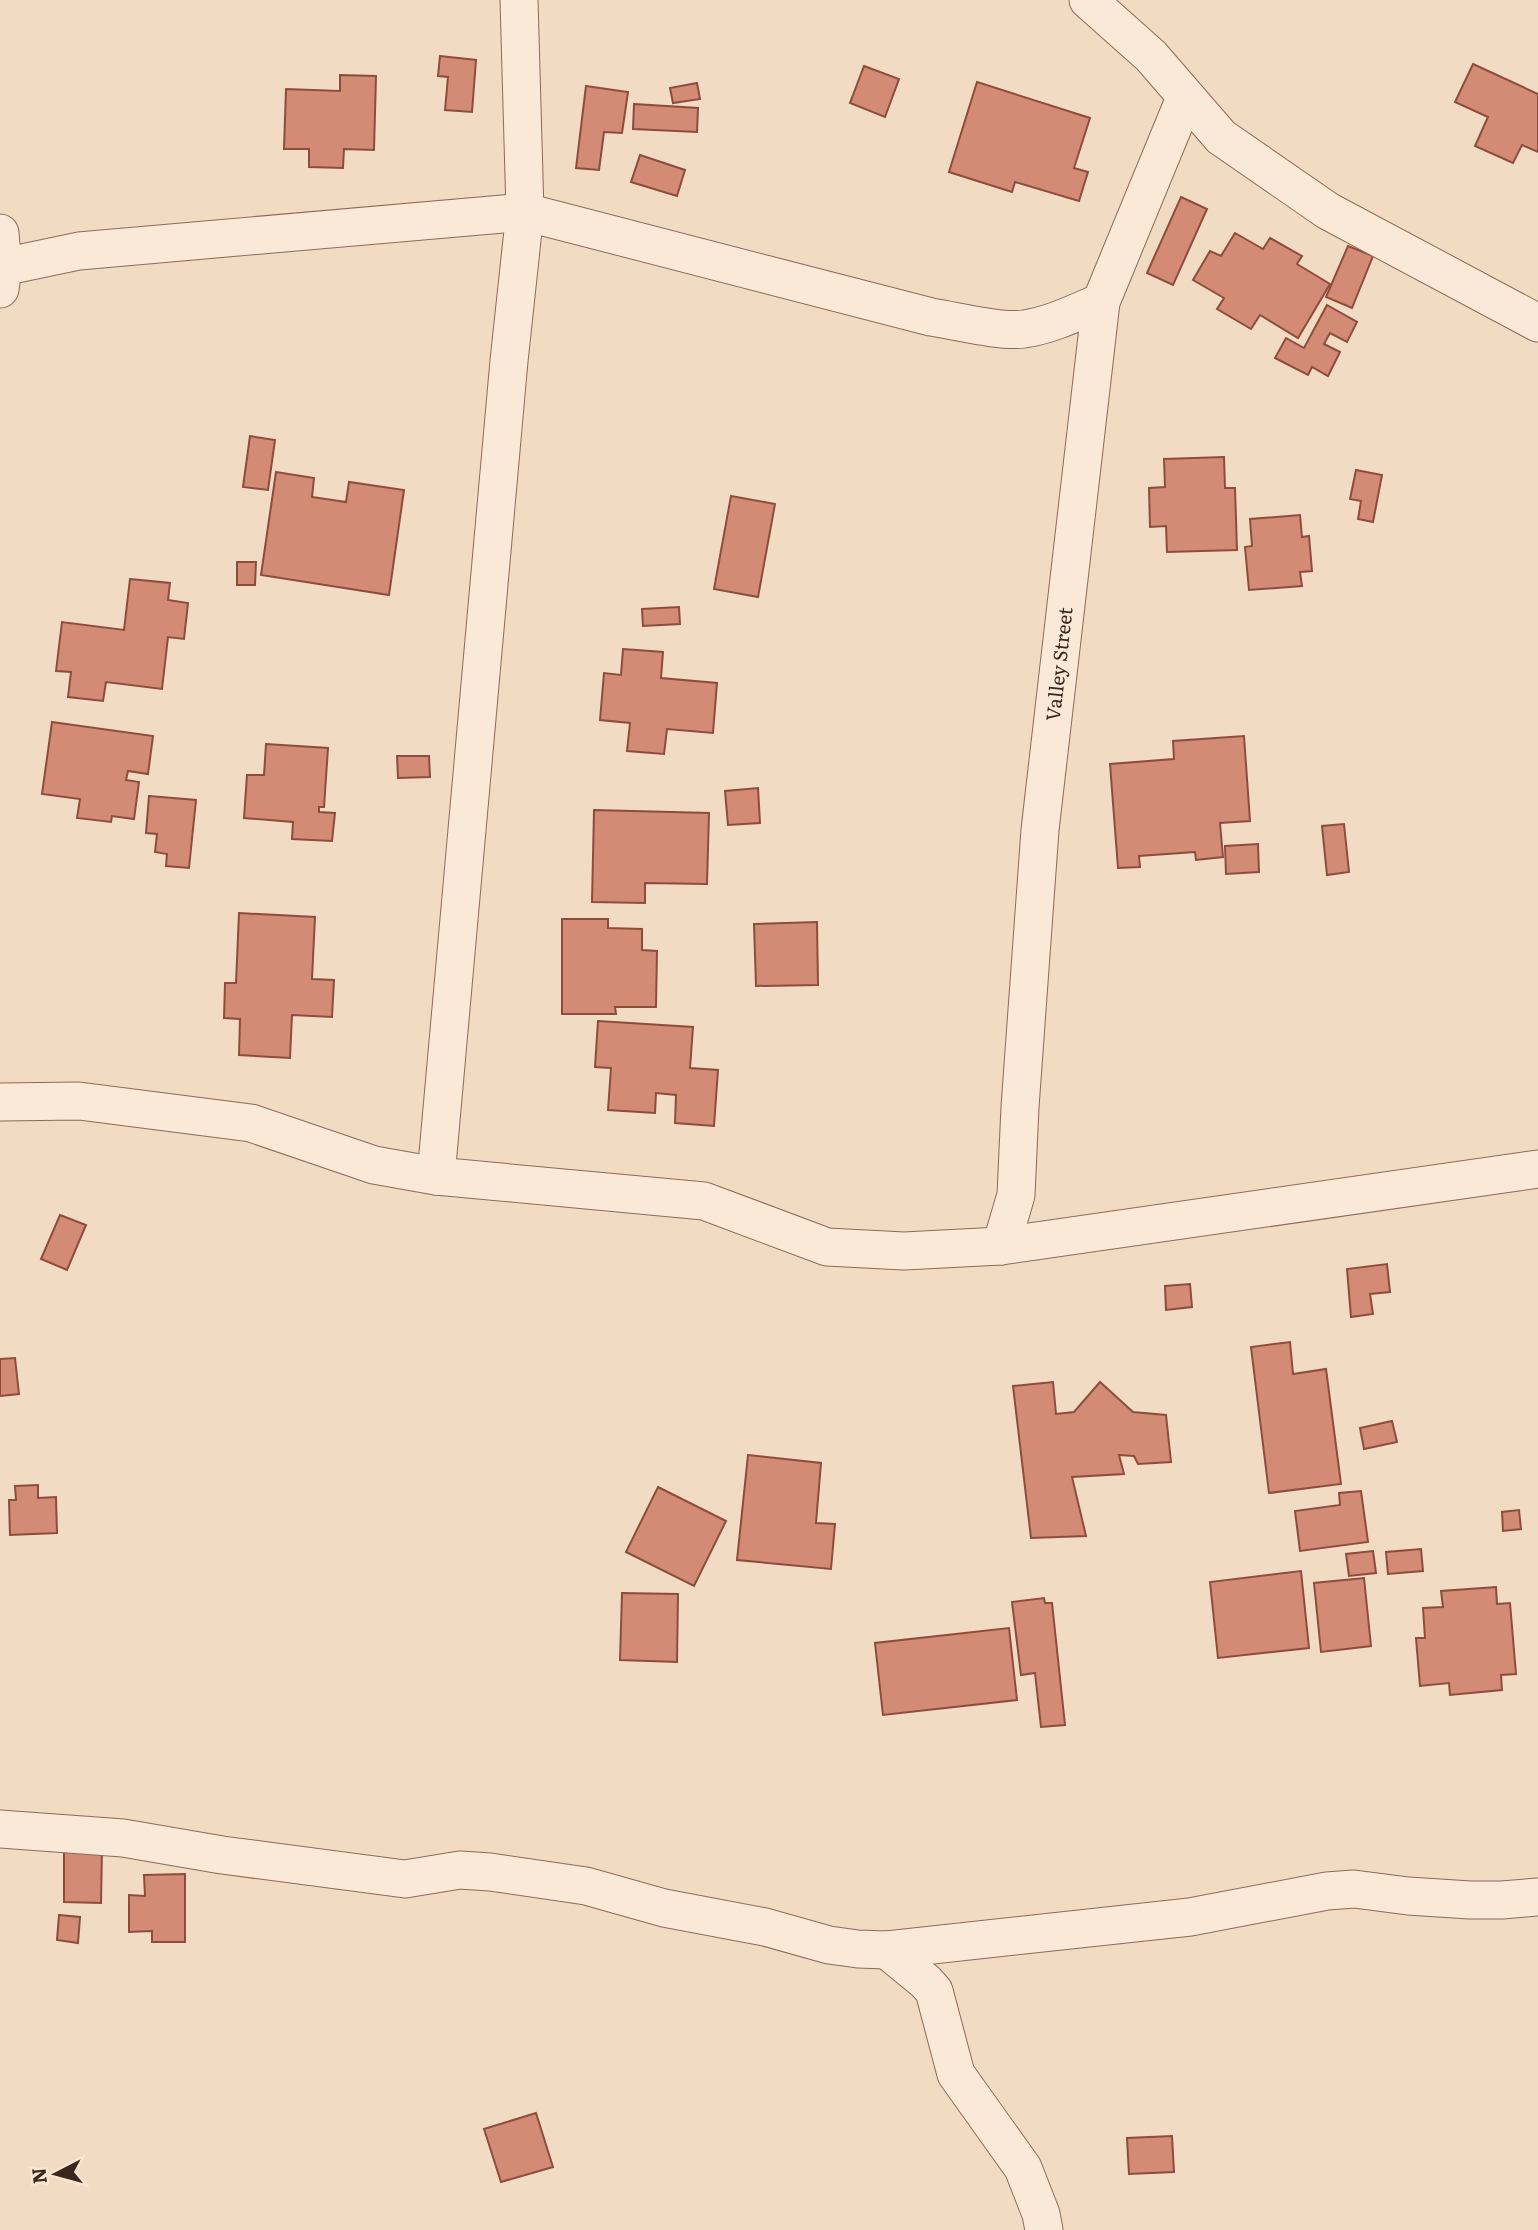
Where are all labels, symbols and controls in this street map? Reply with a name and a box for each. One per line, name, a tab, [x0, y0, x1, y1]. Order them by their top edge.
street label: Valley Street	[1038, 605, 1079, 722]
north arrow	[21, 2139, 91, 2209]
text: N	[23, 2166, 53, 2185]

